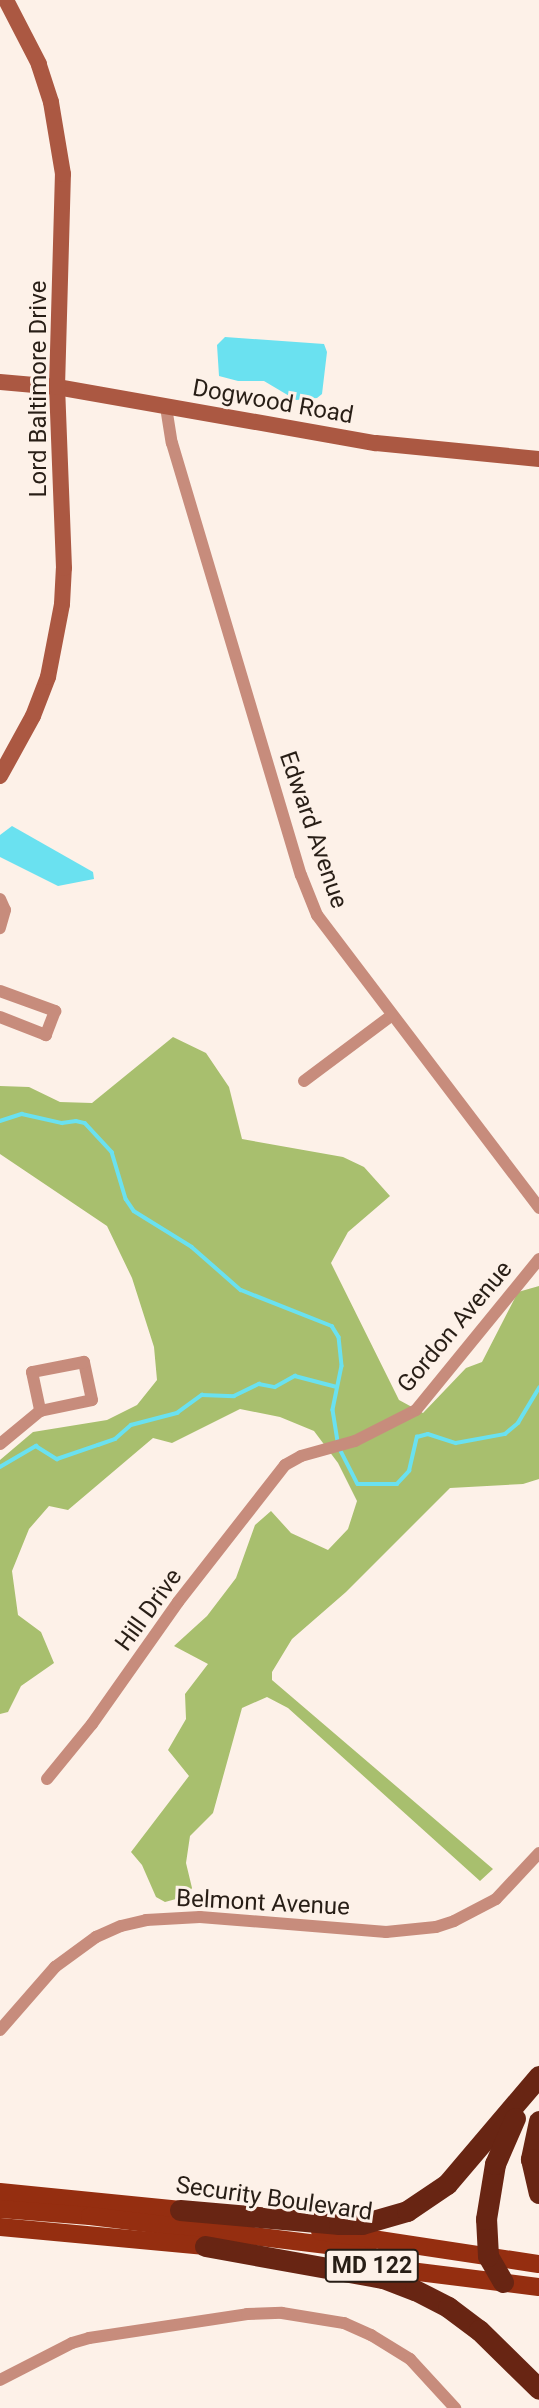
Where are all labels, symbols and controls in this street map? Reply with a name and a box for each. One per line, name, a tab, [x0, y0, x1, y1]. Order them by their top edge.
street label: Lord Baltimore Drive	[25, 281, 53, 497]
street label: Dogwood Road	[190, 374, 356, 430]
street label: Edward Avenue	[273, 748, 353, 912]
street label: Gordon Avenue	[392, 1255, 518, 1399]
street label: Hill Drive	[110, 1563, 188, 1657]
street label: Belmont Avenue	[175, 1884, 351, 1922]
street label: Security Boulevard	[174, 2171, 374, 2227]
road number: MD 122	[325, 2246, 419, 2286]

